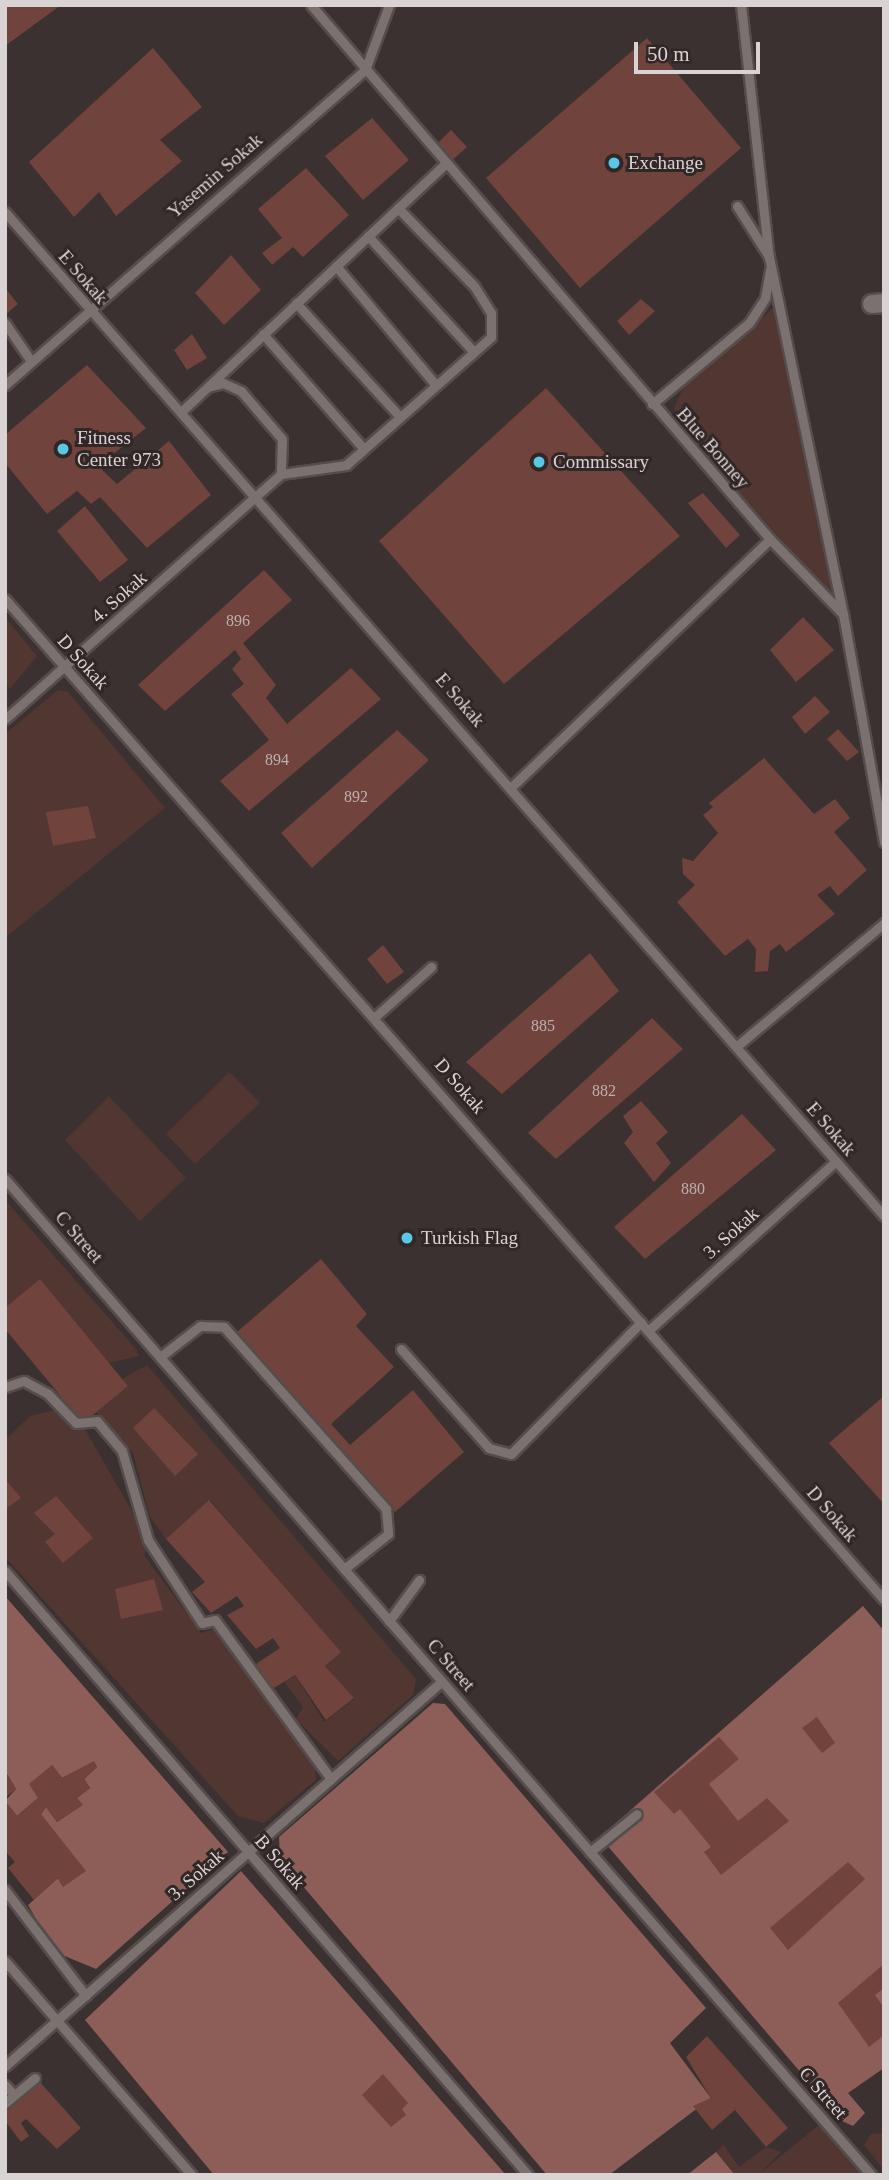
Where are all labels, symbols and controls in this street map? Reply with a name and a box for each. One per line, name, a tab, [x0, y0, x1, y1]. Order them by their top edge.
scale bar	[637, 28, 763, 72]
text: 50 m	[647, 42, 690, 66]
street label: Yasemin Sokak	[163, 129, 267, 223]
place label: Exchange	[628, 152, 703, 174]
marker: Exchange	[606, 155, 622, 171]
street label: E Sokak	[53, 245, 113, 309]
street label: Blue Bonney	[672, 403, 754, 493]
place label: Fitness Center 973	[77, 427, 161, 471]
marker: Fitness Center 973	[55, 441, 71, 457]
place label: Commissary	[553, 451, 649, 473]
marker: Commissary	[531, 454, 547, 470]
street label: 4. Sokak	[86, 567, 152, 627]
house number: 896	[226, 611, 250, 631]
street label: D Sokak	[52, 630, 114, 694]
street label: E Sokak	[430, 668, 490, 732]
house number: 894	[265, 750, 289, 770]
house number: 892	[344, 787, 368, 807]
house number: 885	[531, 1016, 555, 1036]
street label: D Sokak	[430, 1054, 490, 1118]
house number: 882	[592, 1081, 616, 1101]
street label: E Sokak	[801, 1097, 861, 1161]
house number: 880	[681, 1179, 705, 1199]
street label: 3. Sokak	[699, 1202, 763, 1264]
street label: C Street	[50, 1206, 108, 1268]
place label: Turkish Flag	[421, 1227, 518, 1249]
marker: Turkish Flag	[399, 1230, 415, 1246]
street label: D Sokak	[802, 1482, 862, 1546]
street label: C Street	[422, 1634, 480, 1696]
street label: B Sokak	[250, 1830, 310, 1894]
street label: 3. Sokak	[163, 1845, 229, 1905]
street label: C Street	[794, 2062, 852, 2124]

